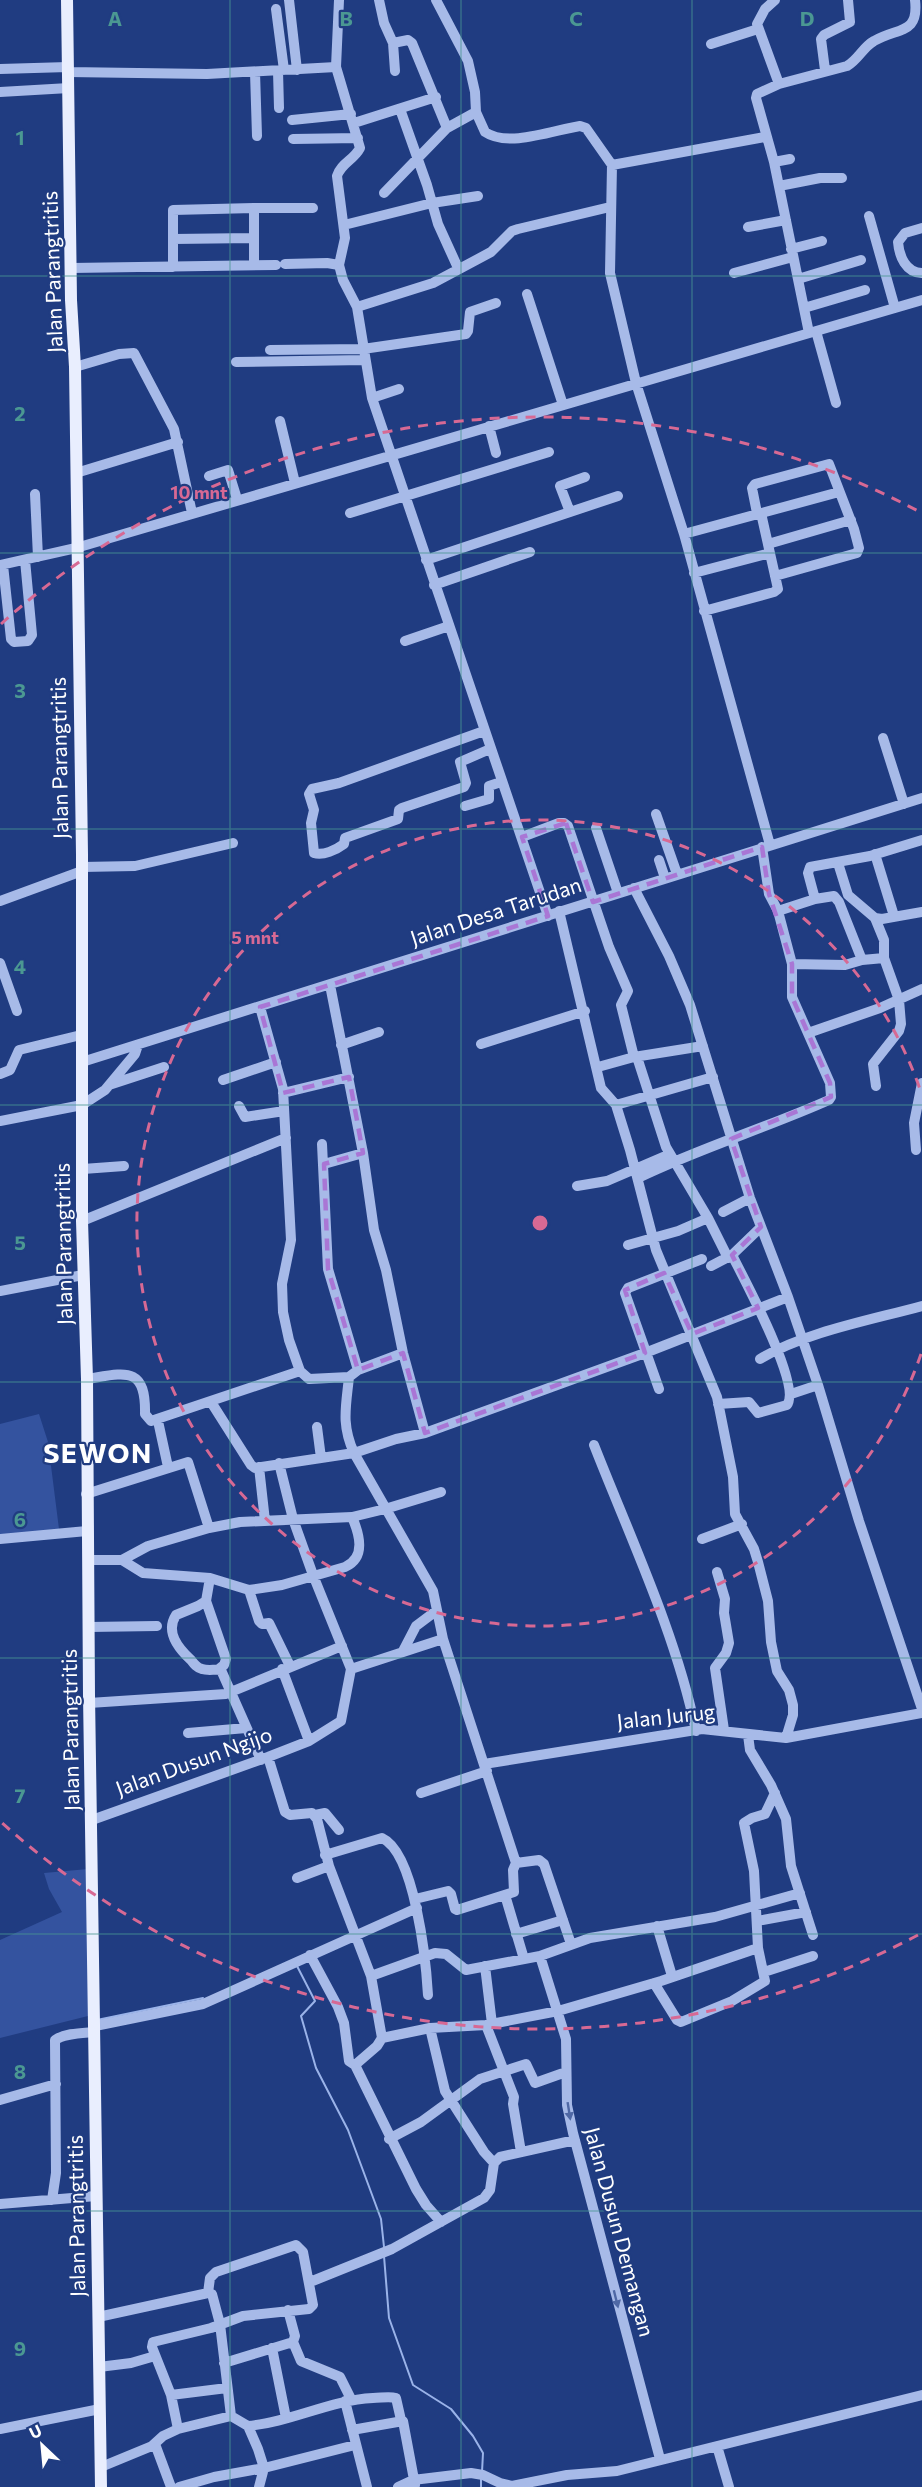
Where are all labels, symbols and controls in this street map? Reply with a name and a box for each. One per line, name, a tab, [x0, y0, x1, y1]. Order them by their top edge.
text: A	[108, 6, 122, 30]
text: B	[339, 6, 353, 30]
text: C	[569, 6, 583, 30]
text: D	[800, 6, 814, 30]
text: 1	[15, 125, 25, 149]
street label: Jalan Parangtritis	[36, 191, 67, 354]
text: 2	[14, 401, 26, 425]
text: 10 mnt	[170, 481, 228, 503]
street label: Jalan Parangtritis	[45, 677, 72, 839]
text: 3	[14, 678, 26, 702]
street label: Jalan Desa Tarudan	[407, 871, 584, 950]
text: 5 mnt	[231, 926, 279, 948]
text: 4	[14, 954, 26, 978]
street label: Jalan Parangtritis	[49, 1163, 76, 1325]
centre of rings	[530, 1213, 550, 1233]
text: 5	[14, 1230, 26, 1254]
district label: SEWON	[43, 1436, 153, 1469]
text: 6	[14, 1507, 26, 1531]
street label: Jalan Parangtritis	[56, 1649, 83, 1811]
street label: Jalan Jurug	[615, 1698, 716, 1733]
street label: Jalan Dusun Ngijo	[112, 1721, 275, 1800]
text: 7	[15, 1783, 26, 1807]
text: 8	[14, 2059, 26, 2083]
one-way arrow	[564, 2101, 573, 2120]
street label: Jalan Dusun Demangan	[580, 2124, 660, 2339]
street label: Jalan Parangtritis	[62, 2135, 89, 2297]
one-way arrow	[612, 2290, 622, 2309]
text: 9	[14, 2336, 26, 2360]
north arrow	[12, 2415, 72, 2475]
text: U	[26, 2420, 45, 2442]

